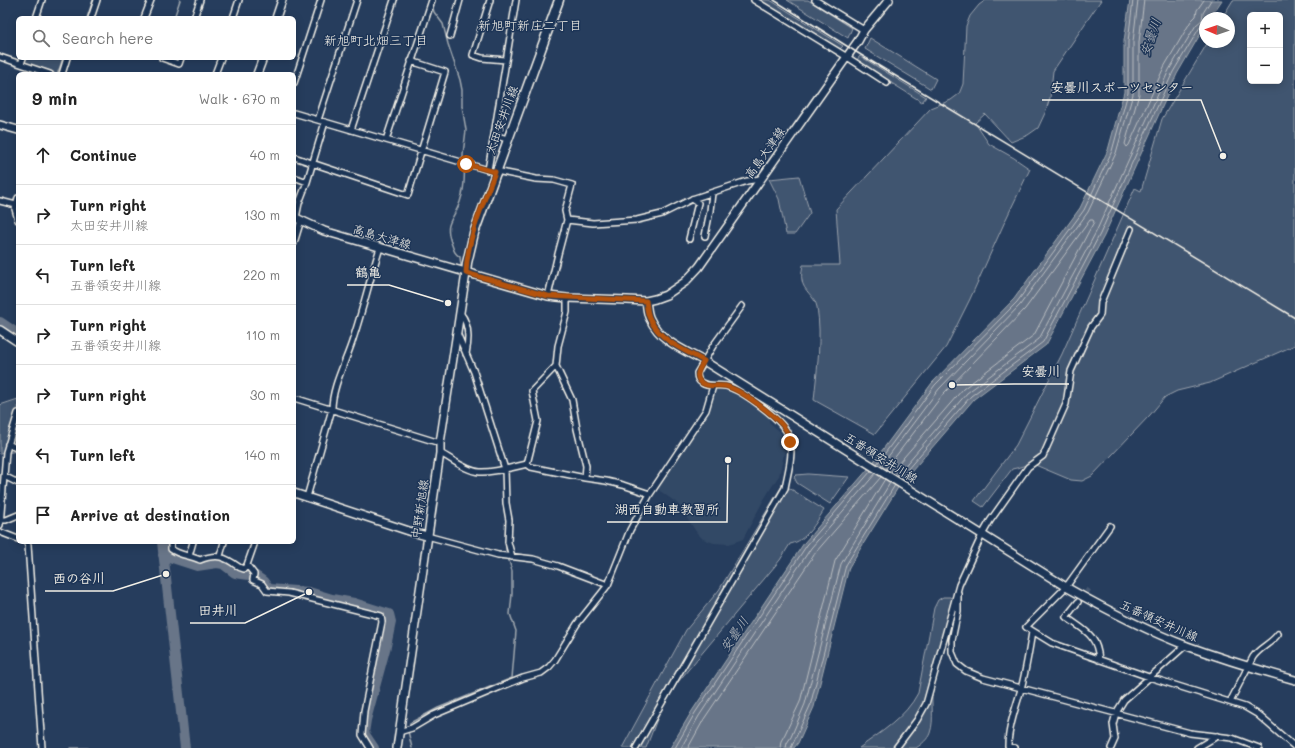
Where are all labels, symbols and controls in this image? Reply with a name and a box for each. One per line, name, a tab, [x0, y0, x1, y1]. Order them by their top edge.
north arrow	[1199, 12, 1235, 48]
map controls	[1247, 12, 1283, 84]
button: +	[1247, 12, 1283, 48]
search box	[16, 16, 296, 60]
district label: 新旭町新庄二丁目	[478, 16, 582, 33]
water label: 安曇川	[1135, 16, 1164, 58]
icon: search	[30, 27, 52, 49]
text: Search here	[62, 28, 153, 48]
district label: 新旭町北畑三丁目	[324, 31, 428, 48]
button: −	[1247, 48, 1283, 84]
callout: 安曇川スポーツセンター	[1042, 75, 1201, 100]
text: 安曇川スポーツセンター	[1051, 78, 1193, 95]
street label: 太田安井川線	[481, 83, 521, 156]
text: 9 min	[32, 87, 77, 109]
text: Walk · 670 m	[199, 90, 280, 107]
street label: 高島大津線	[740, 123, 788, 182]
icon: ahead	[32, 144, 54, 166]
text: Continue	[70, 145, 137, 165]
text: 40 m	[250, 146, 280, 163]
route start	[457, 155, 475, 173]
text: Turn right	[70, 195, 147, 215]
icon: right	[32, 204, 54, 226]
text: 130 m	[244, 206, 280, 223]
text: 太田安井川線	[70, 216, 148, 233]
street label: 高島大津線	[351, 220, 413, 252]
text: Turn left	[70, 255, 135, 275]
callout: 鶴亀	[347, 260, 389, 285]
text: 鶴亀	[355, 263, 381, 280]
icon: left	[32, 264, 54, 286]
text: 220 m	[243, 266, 280, 283]
text: 五番領安井川線	[70, 276, 161, 293]
text: Turn right	[70, 315, 147, 335]
icon: right	[32, 324, 54, 346]
text: 110 m	[246, 326, 280, 343]
text: 五番領安井川線	[70, 336, 161, 353]
callout: 安曇川	[1014, 359, 1069, 384]
text: 安曇川	[1021, 362, 1061, 379]
icon: right	[32, 384, 54, 406]
text: Turn right	[70, 385, 147, 405]
text: 30 m	[250, 386, 280, 403]
street label: 五番領安井川線	[842, 428, 921, 486]
route end	[781, 433, 799, 451]
icon: left	[32, 444, 54, 466]
text: Turn left	[70, 445, 135, 465]
text: 140 m	[244, 446, 280, 463]
street label: 中野新旭線	[407, 478, 431, 540]
callout: 湖西自動車教習所	[607, 497, 727, 522]
text: 湖西自動車教習所	[615, 500, 719, 517]
icon: arrive	[32, 504, 54, 526]
text: Arrive at destination	[70, 505, 230, 525]
callout: 西の谷川	[45, 566, 113, 591]
text: 西の谷川	[53, 569, 105, 586]
street label: 五番領安井川線	[1118, 596, 1201, 644]
callout: 田井川	[190, 598, 245, 623]
text: 田井川	[198, 601, 238, 618]
water label: 安曇川	[715, 613, 752, 655]

